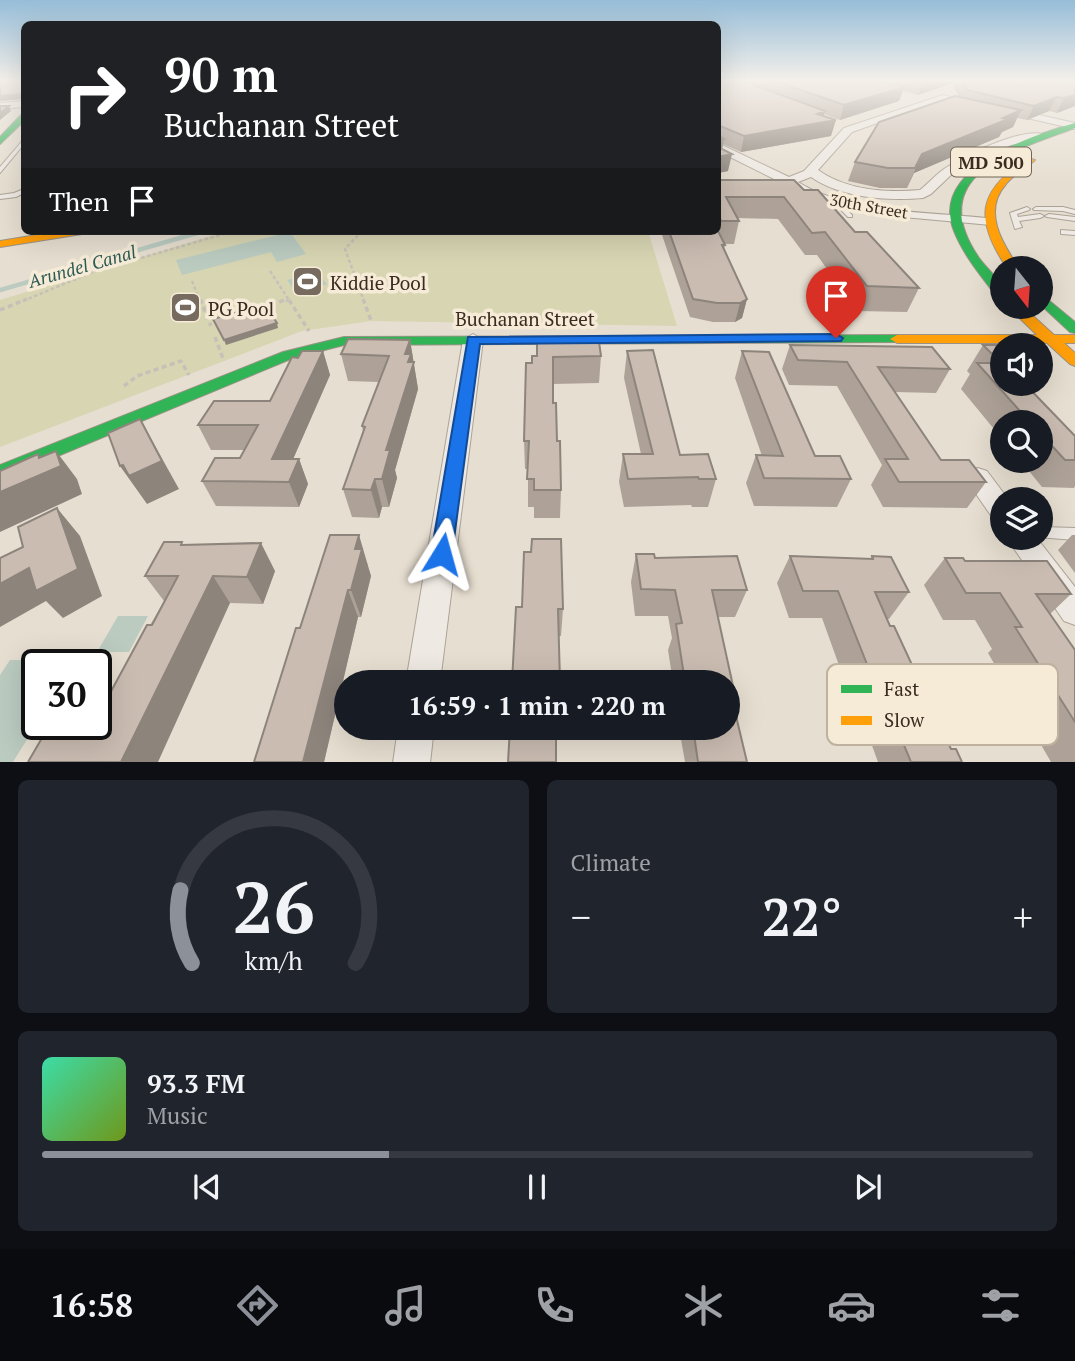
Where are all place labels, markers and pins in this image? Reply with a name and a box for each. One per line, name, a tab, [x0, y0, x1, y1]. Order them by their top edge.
sports icon: Kiddie Pool	[290, 265, 324, 299]
pin	[806, 266, 866, 338]
place label: Kiddie Pool	[330, 270, 426, 295]
sports icon: PG Pool	[168, 291, 202, 325]
place label: PG Pool	[208, 296, 274, 321]

